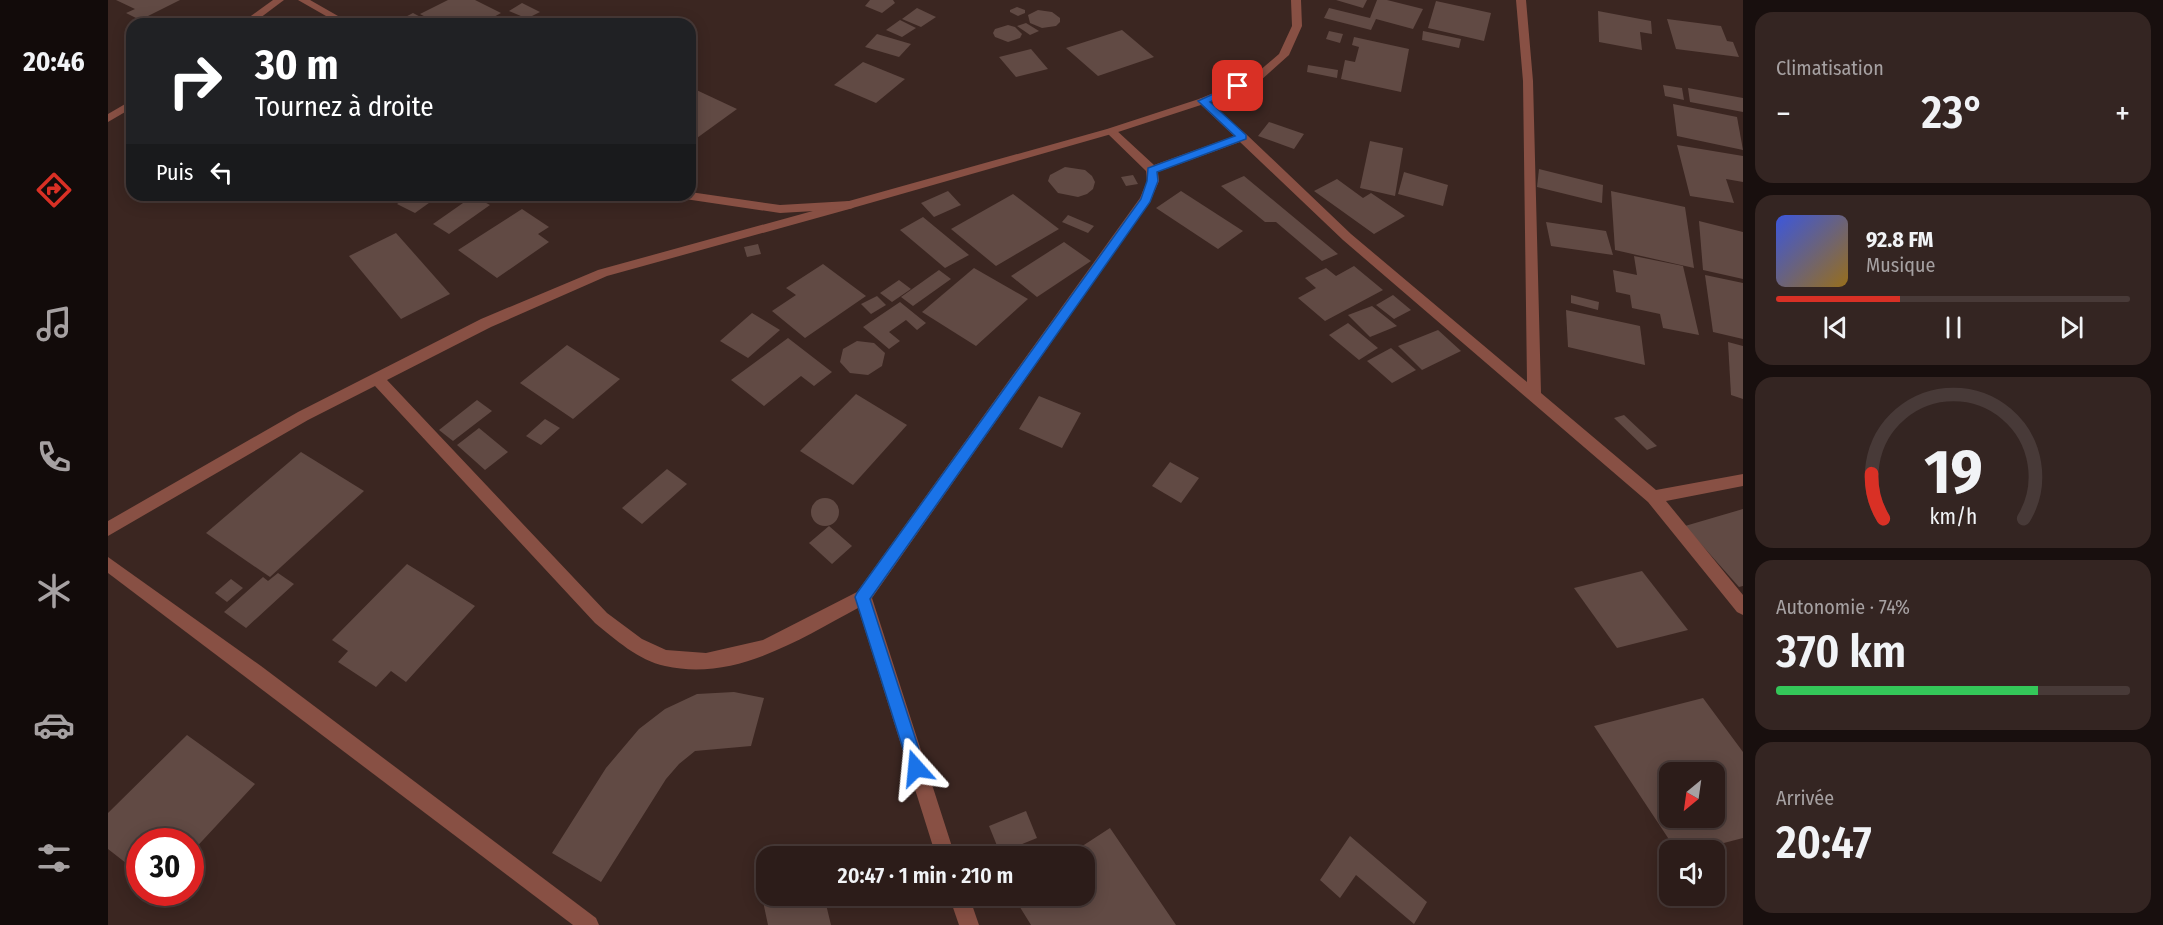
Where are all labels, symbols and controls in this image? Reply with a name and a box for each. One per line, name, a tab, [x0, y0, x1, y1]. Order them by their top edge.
text: 30 m	[255, 40, 339, 90]
icon: right	[156, 42, 234, 120]
text: 20:46	[23, 46, 85, 78]
text: Climatisation	[1776, 56, 1884, 80]
pin	[1212, 60, 1263, 111]
icon: arrive	[1221, 69, 1254, 102]
text: 23°	[1922, 86, 1984, 140]
text: Tournez à droite	[255, 91, 434, 123]
text: −	[1776, 94, 1791, 134]
text: +	[2115, 94, 2130, 134]
icon: left	[205, 156, 238, 189]
text: Puis	[156, 159, 193, 186]
icon: directions	[33, 169, 75, 211]
text: 92.8 FM	[1866, 226, 1933, 253]
text: Musique	[1866, 253, 1935, 277]
icon: music	[33, 303, 75, 345]
icon: previous	[1819, 311, 1852, 344]
icon: pause	[1937, 311, 1970, 344]
icon: next	[2055, 311, 2088, 344]
icon: phone	[33, 436, 75, 478]
text: 19	[1924, 436, 1982, 511]
text: km/h	[1929, 505, 1977, 531]
icon: climate	[33, 570, 75, 612]
text: Autonomie · 74%	[1776, 595, 1910, 619]
text: 370 km	[1776, 625, 1906, 679]
icon: car	[33, 704, 75, 746]
position arrow	[884, 736, 948, 800]
north arrow	[1659, 762, 1725, 828]
map controls	[1659, 762, 1725, 906]
text: Arrivée	[1776, 786, 1834, 810]
text: 20:47	[1776, 816, 1872, 870]
speed limit sign: 30	[126, 828, 204, 906]
icon: filters	[33, 837, 75, 879]
button: sound	[1659, 840, 1725, 906]
text: 20:47 · 1 min · 210 m	[838, 862, 1013, 889]

